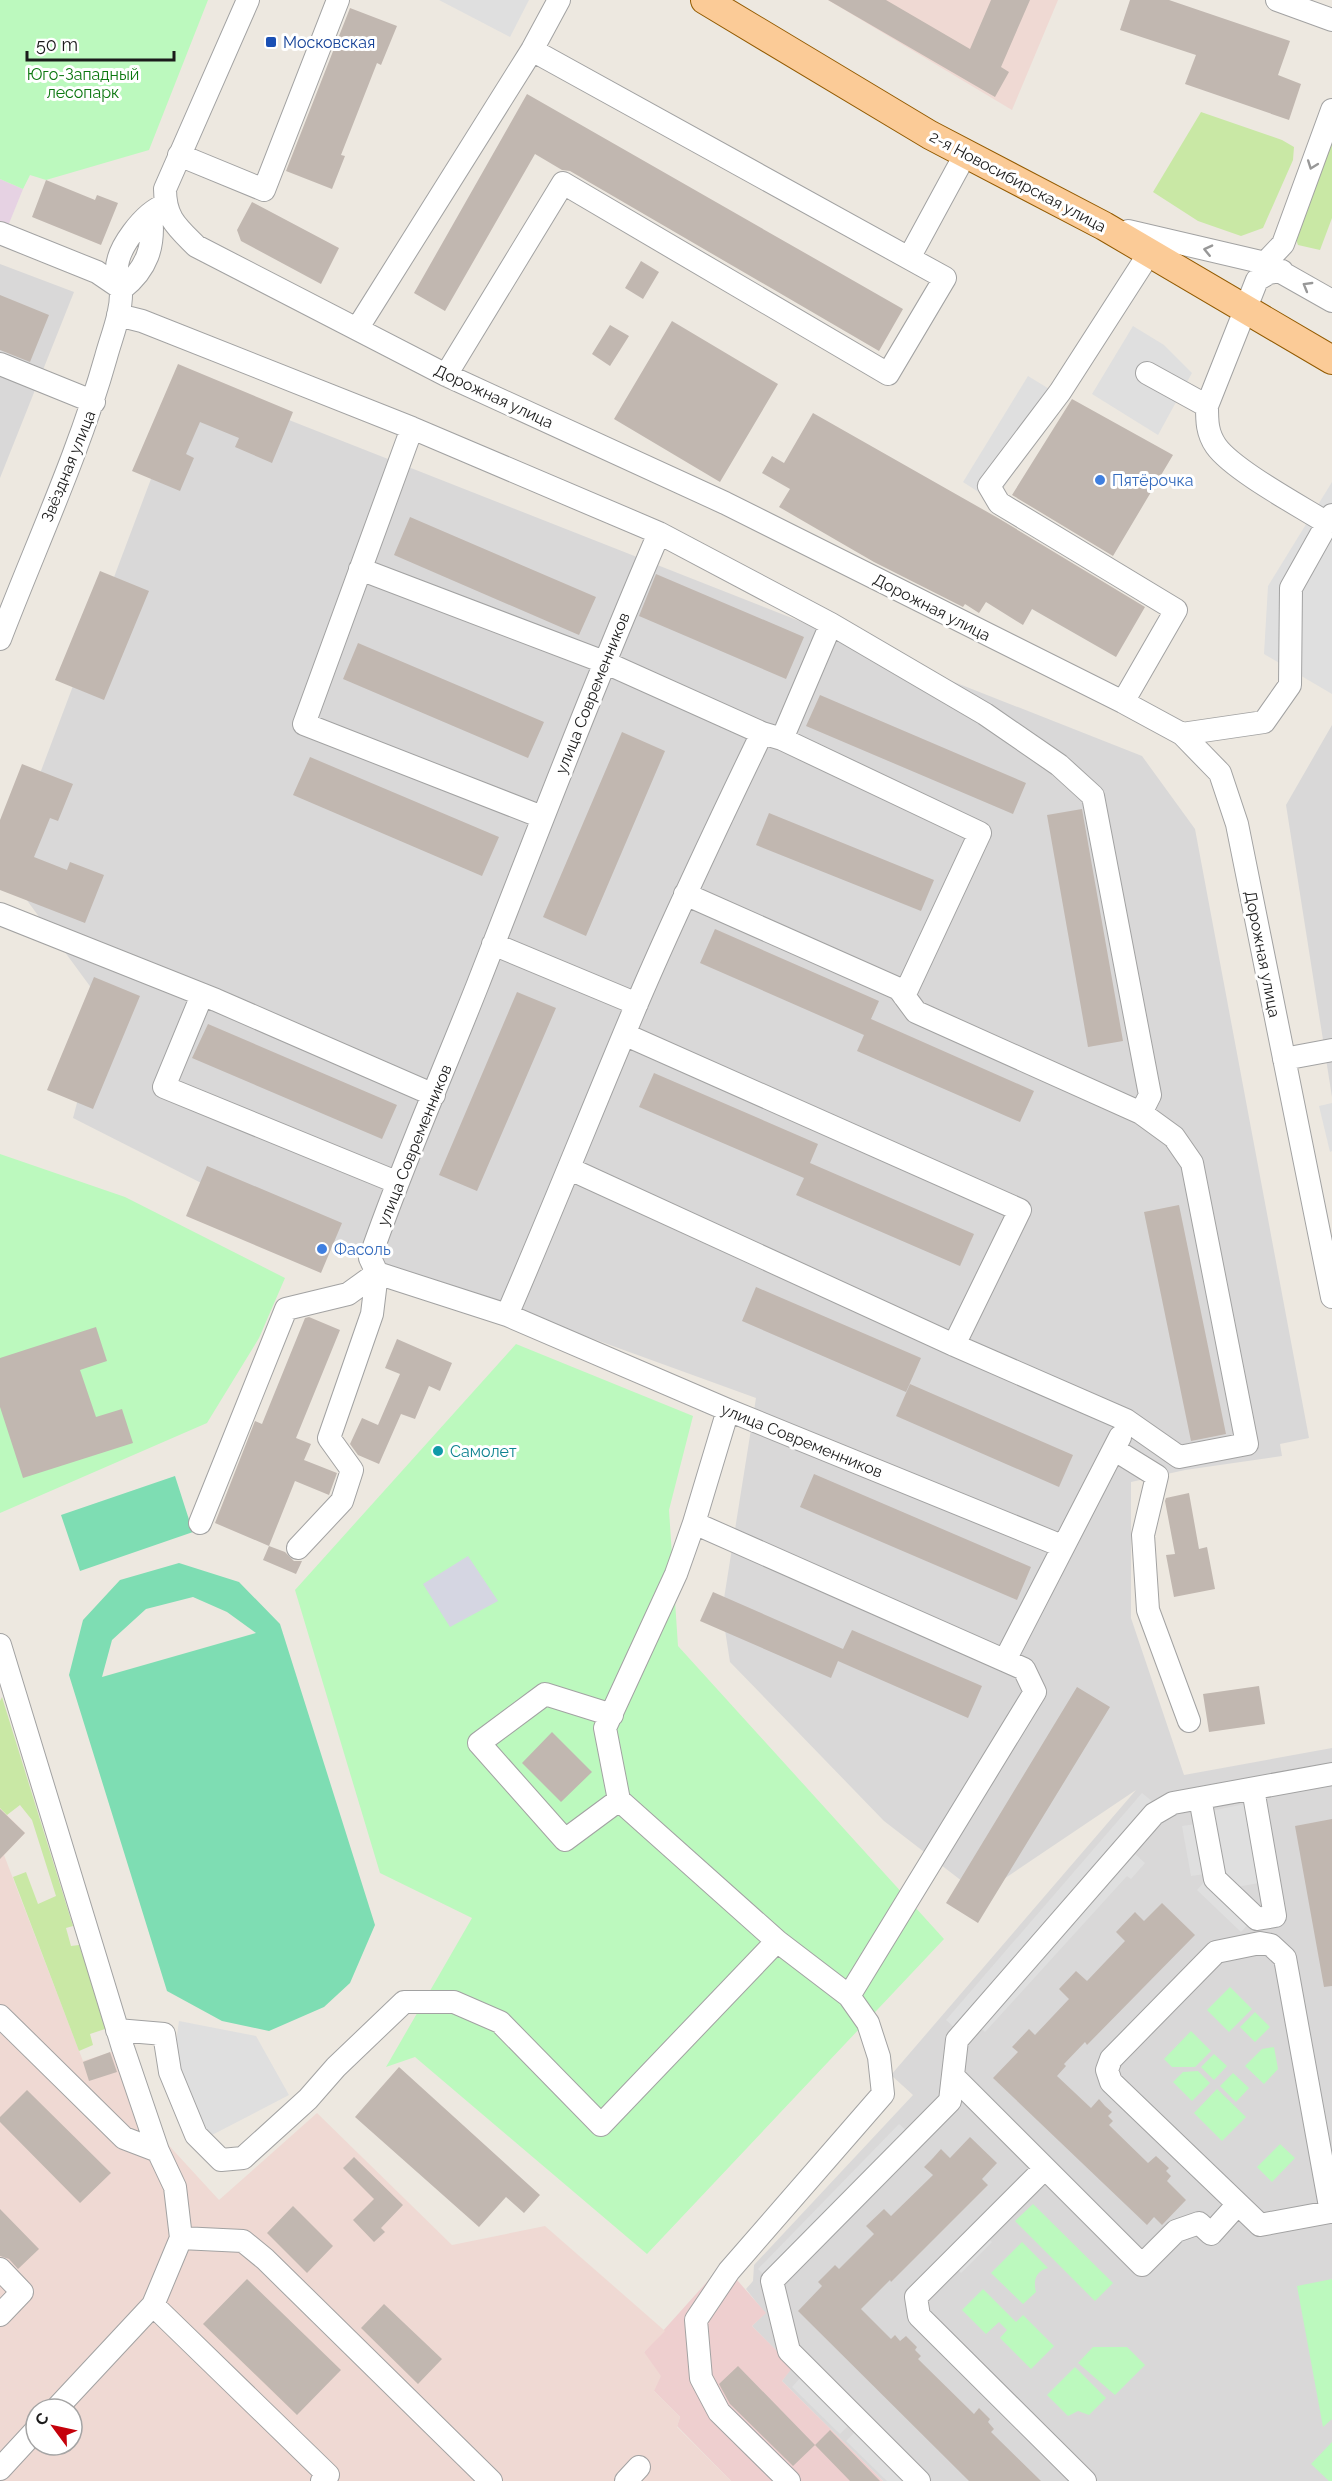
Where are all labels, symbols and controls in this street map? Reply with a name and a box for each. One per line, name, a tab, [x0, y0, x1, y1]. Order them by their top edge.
scale bar	[27, 24, 174, 62]
place label: Московская	[283, 33, 375, 52]
text: 50 m	[36, 34, 78, 55]
marker: Московская	[264, 35, 278, 49]
park label: Юго-Западный лесопарк	[27, 65, 139, 102]
street label: 2-я Новосибирская улица	[926, 127, 1109, 236]
one-way arrow	[1307, 159, 1319, 170]
one-way arrow	[1204, 244, 1214, 257]
one-way arrow	[1303, 282, 1313, 293]
street label: Дорожная улица	[431, 361, 556, 432]
street label: Звёздная улица	[37, 408, 99, 525]
place label: Пятёрочка	[1112, 471, 1193, 490]
marker: Пятёрочка	[1093, 473, 1107, 487]
street label: Дорожная улица	[870, 570, 993, 645]
street label: улица Современников	[551, 610, 634, 777]
street label: Дорожная улица	[1241, 889, 1284, 1019]
street label: улица Современников	[373, 1062, 456, 1229]
place label: Фасоль	[334, 1240, 391, 1259]
marker: Фасоль	[315, 1242, 329, 1256]
street label: улица Современников	[718, 1399, 885, 1482]
place label: Самолет	[450, 1442, 517, 1461]
marker: Самолет	[431, 1444, 445, 1458]
north arrow	[24, 2397, 84, 2457]
text: С	[31, 2409, 53, 2429]

